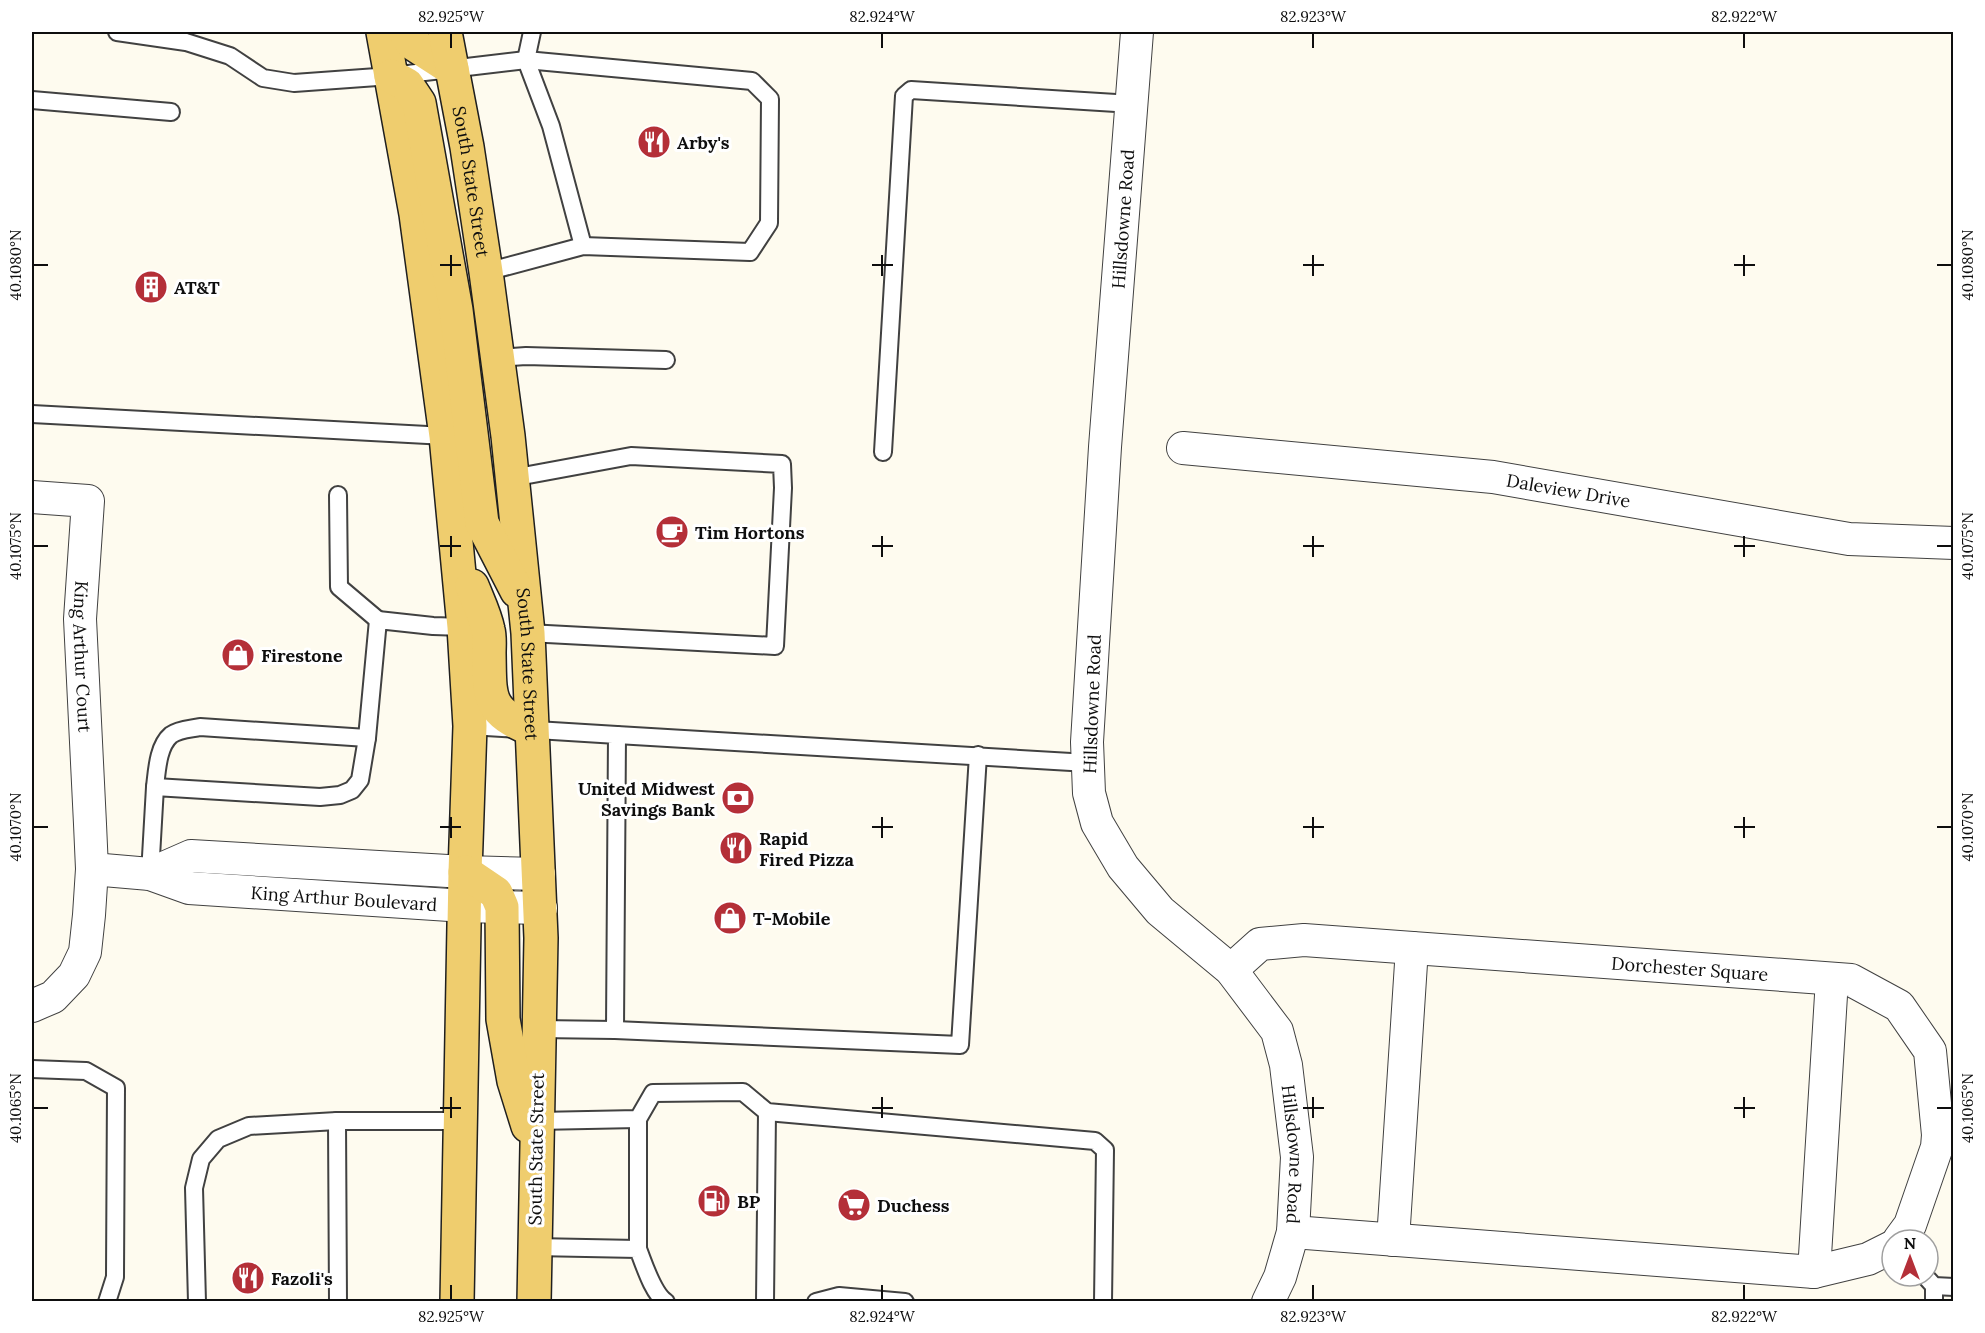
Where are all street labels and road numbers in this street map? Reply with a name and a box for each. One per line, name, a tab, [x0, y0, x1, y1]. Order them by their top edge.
street label: South State Street	[448, 104, 495, 259]
street label: Hillsdowne Road	[1107, 148, 1139, 290]
street label: Daleview Drive	[1505, 468, 1632, 512]
street label: King Arthur Court	[68, 580, 97, 733]
street label: South State Street	[512, 587, 544, 741]
street label: Hillsdowne Road	[1078, 634, 1106, 774]
street label: King Arthur Boulevard	[250, 881, 438, 916]
street label: Dorchester Square	[1610, 951, 1769, 985]
street label: South State Street	[523, 1072, 549, 1226]
street label: Hillsdowne Road	[1277, 1083, 1308, 1225]

